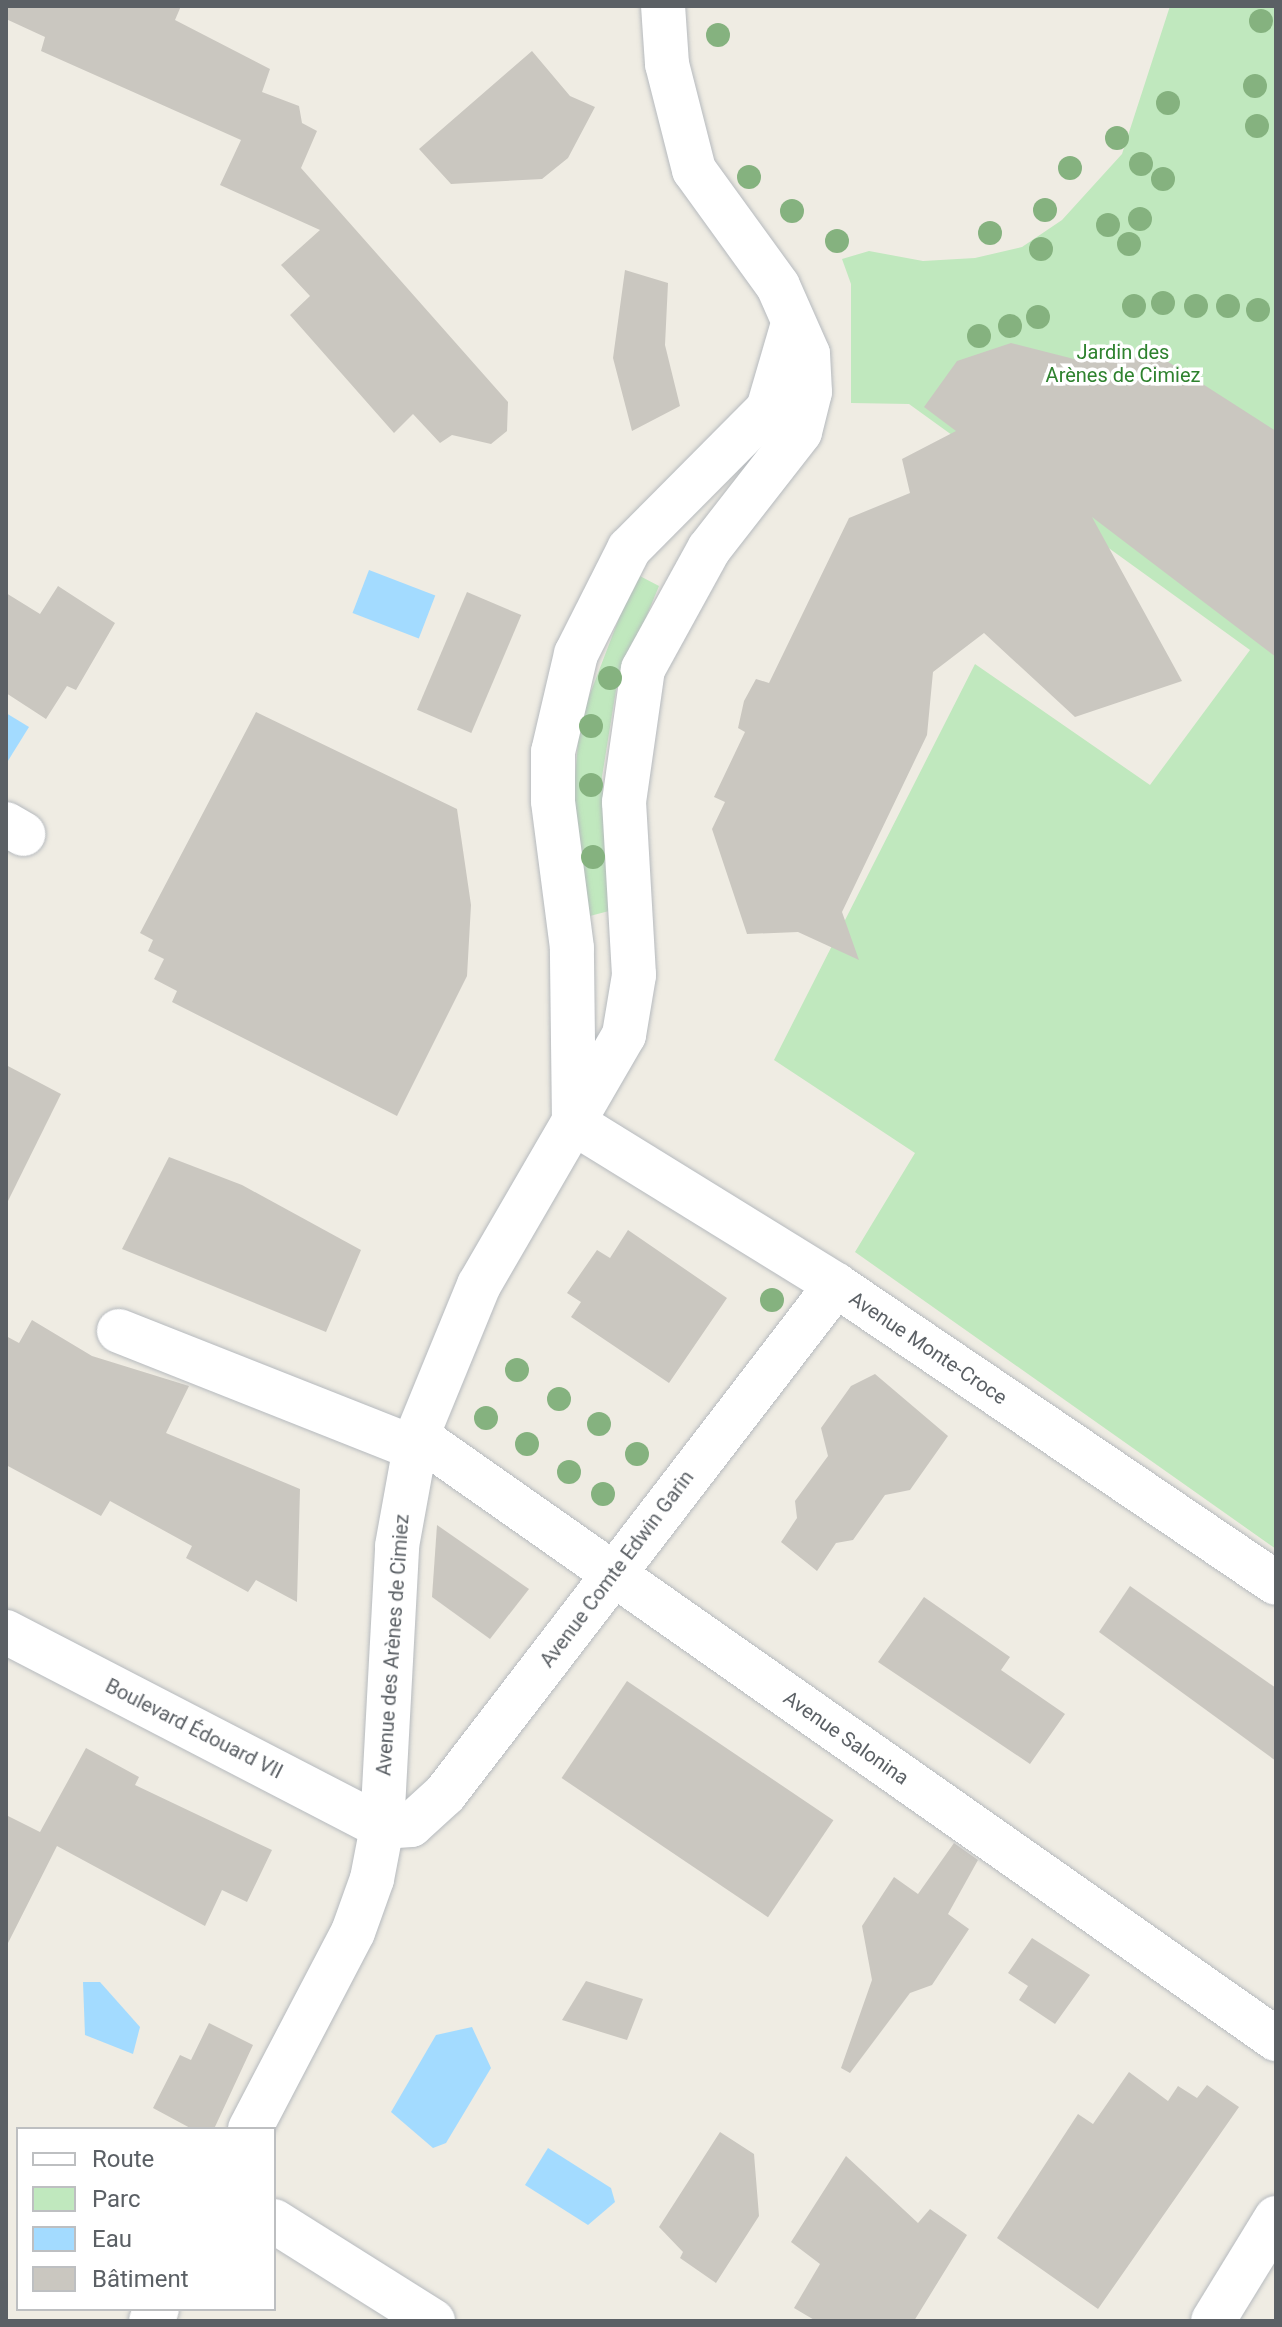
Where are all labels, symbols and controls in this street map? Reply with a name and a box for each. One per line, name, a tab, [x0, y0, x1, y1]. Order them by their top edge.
park label: Jardin des Arènes de Cimiez	[1046, 341, 1200, 388]
street label: Avenue Monte-Croce	[845, 1286, 1011, 1410]
street label: Avenue Comte Edwin Garin	[535, 1466, 699, 1672]
street label: Avenue des Arènes de Cimiez	[372, 1513, 414, 1777]
street label: Boulevard Édouard VII	[101, 1674, 287, 1784]
street label: Avenue Salonina	[779, 1686, 913, 1790]
legend	[16, 2127, 276, 2311]
text: Route	[92, 2145, 154, 2173]
text: Parc	[92, 2185, 141, 2213]
text: Eau	[92, 2225, 132, 2253]
text: Bâtiment	[92, 2265, 189, 2293]

